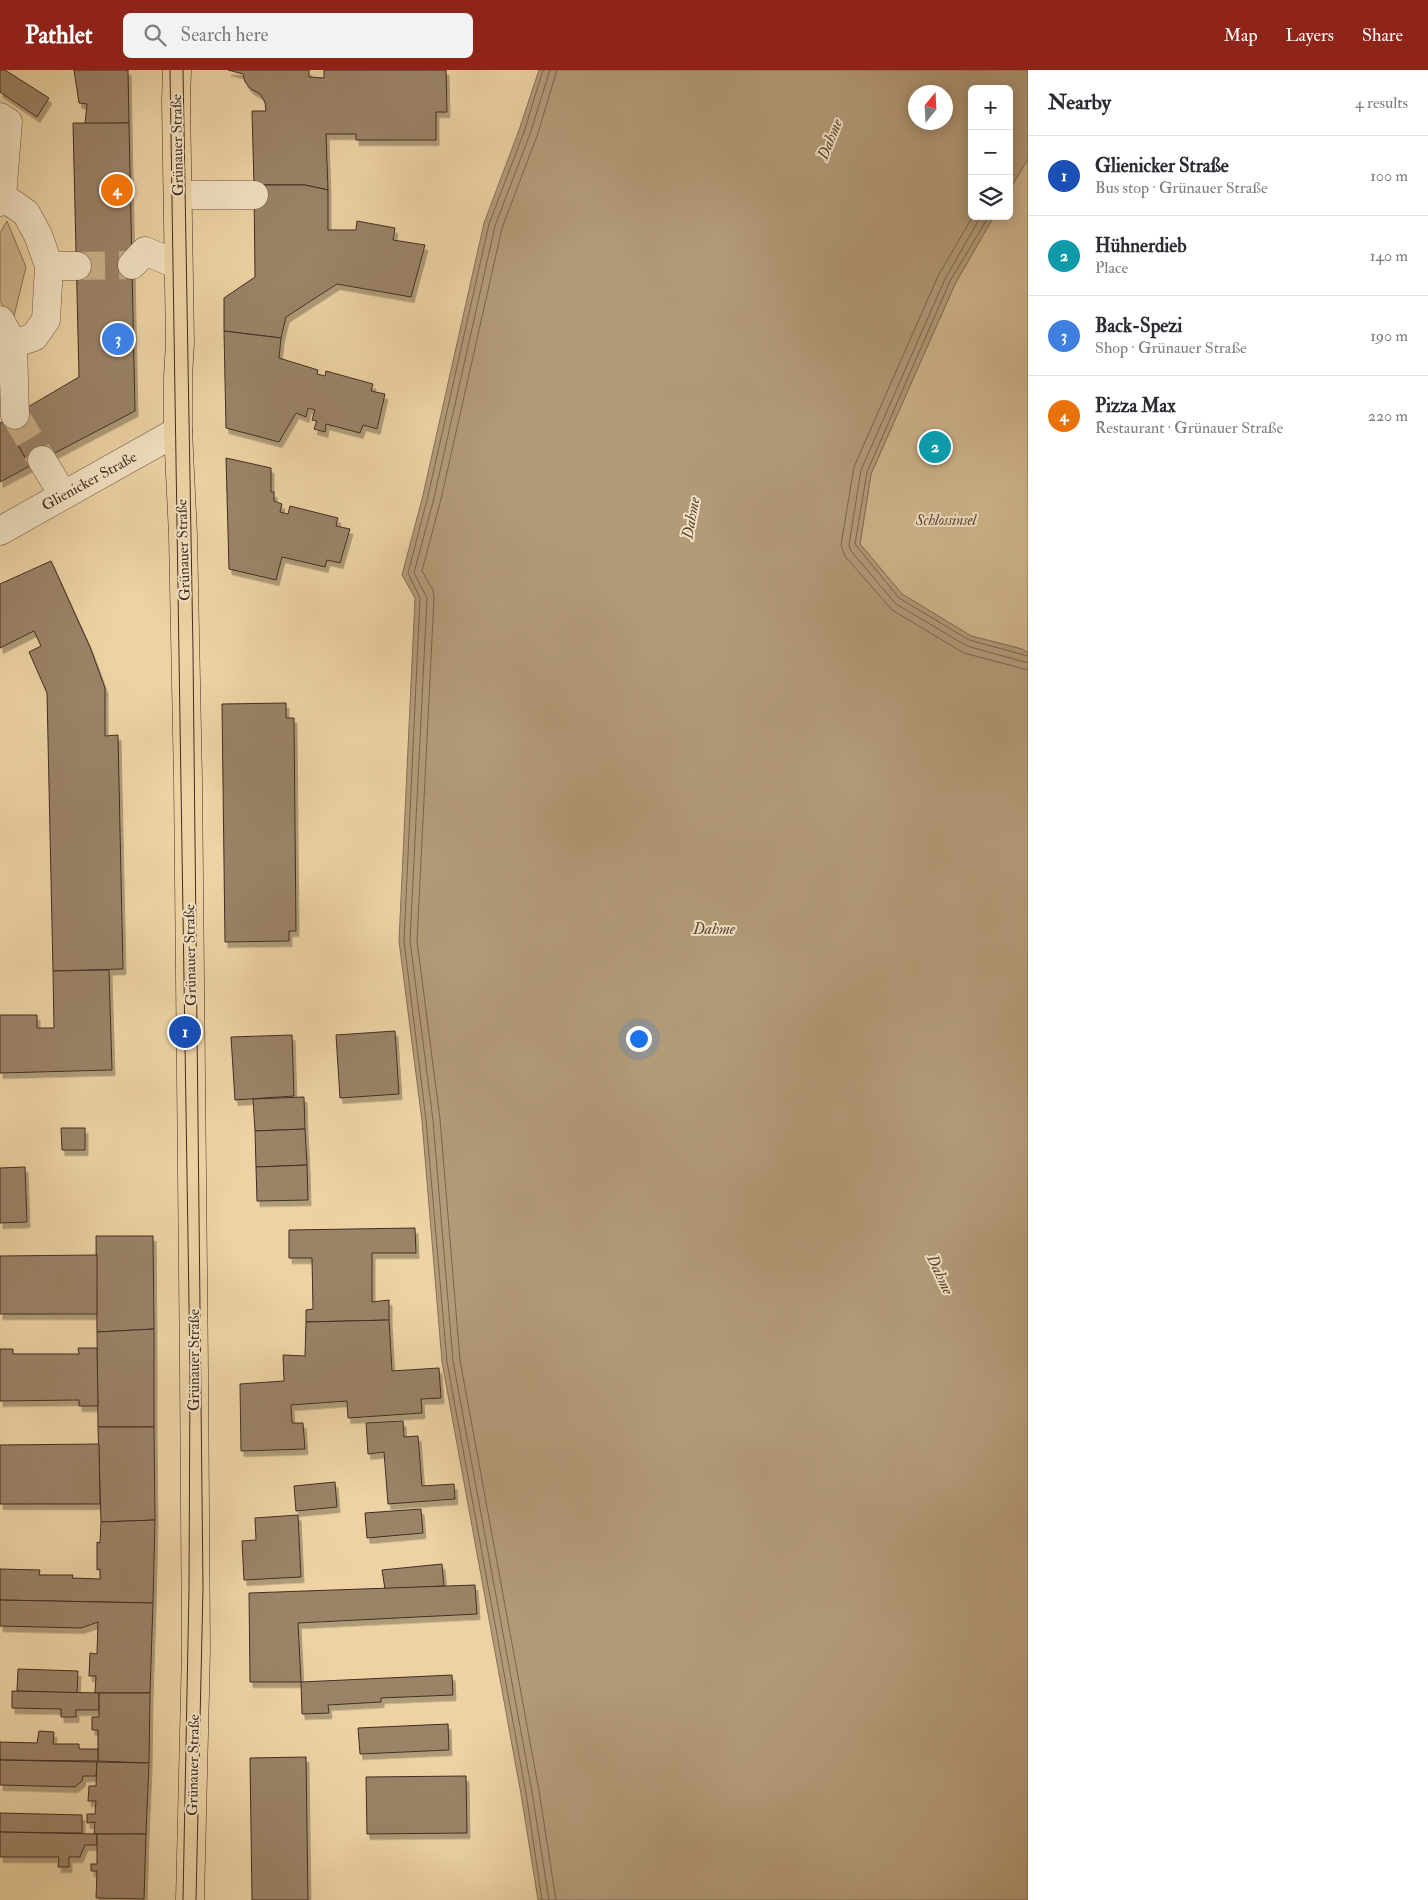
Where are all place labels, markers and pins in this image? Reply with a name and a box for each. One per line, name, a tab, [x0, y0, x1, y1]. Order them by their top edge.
pin: 4	[101, 171, 133, 209]
pin: 3	[102, 320, 134, 358]
pin: 2	[919, 428, 951, 466]
pin: 1	[169, 1013, 201, 1051]

